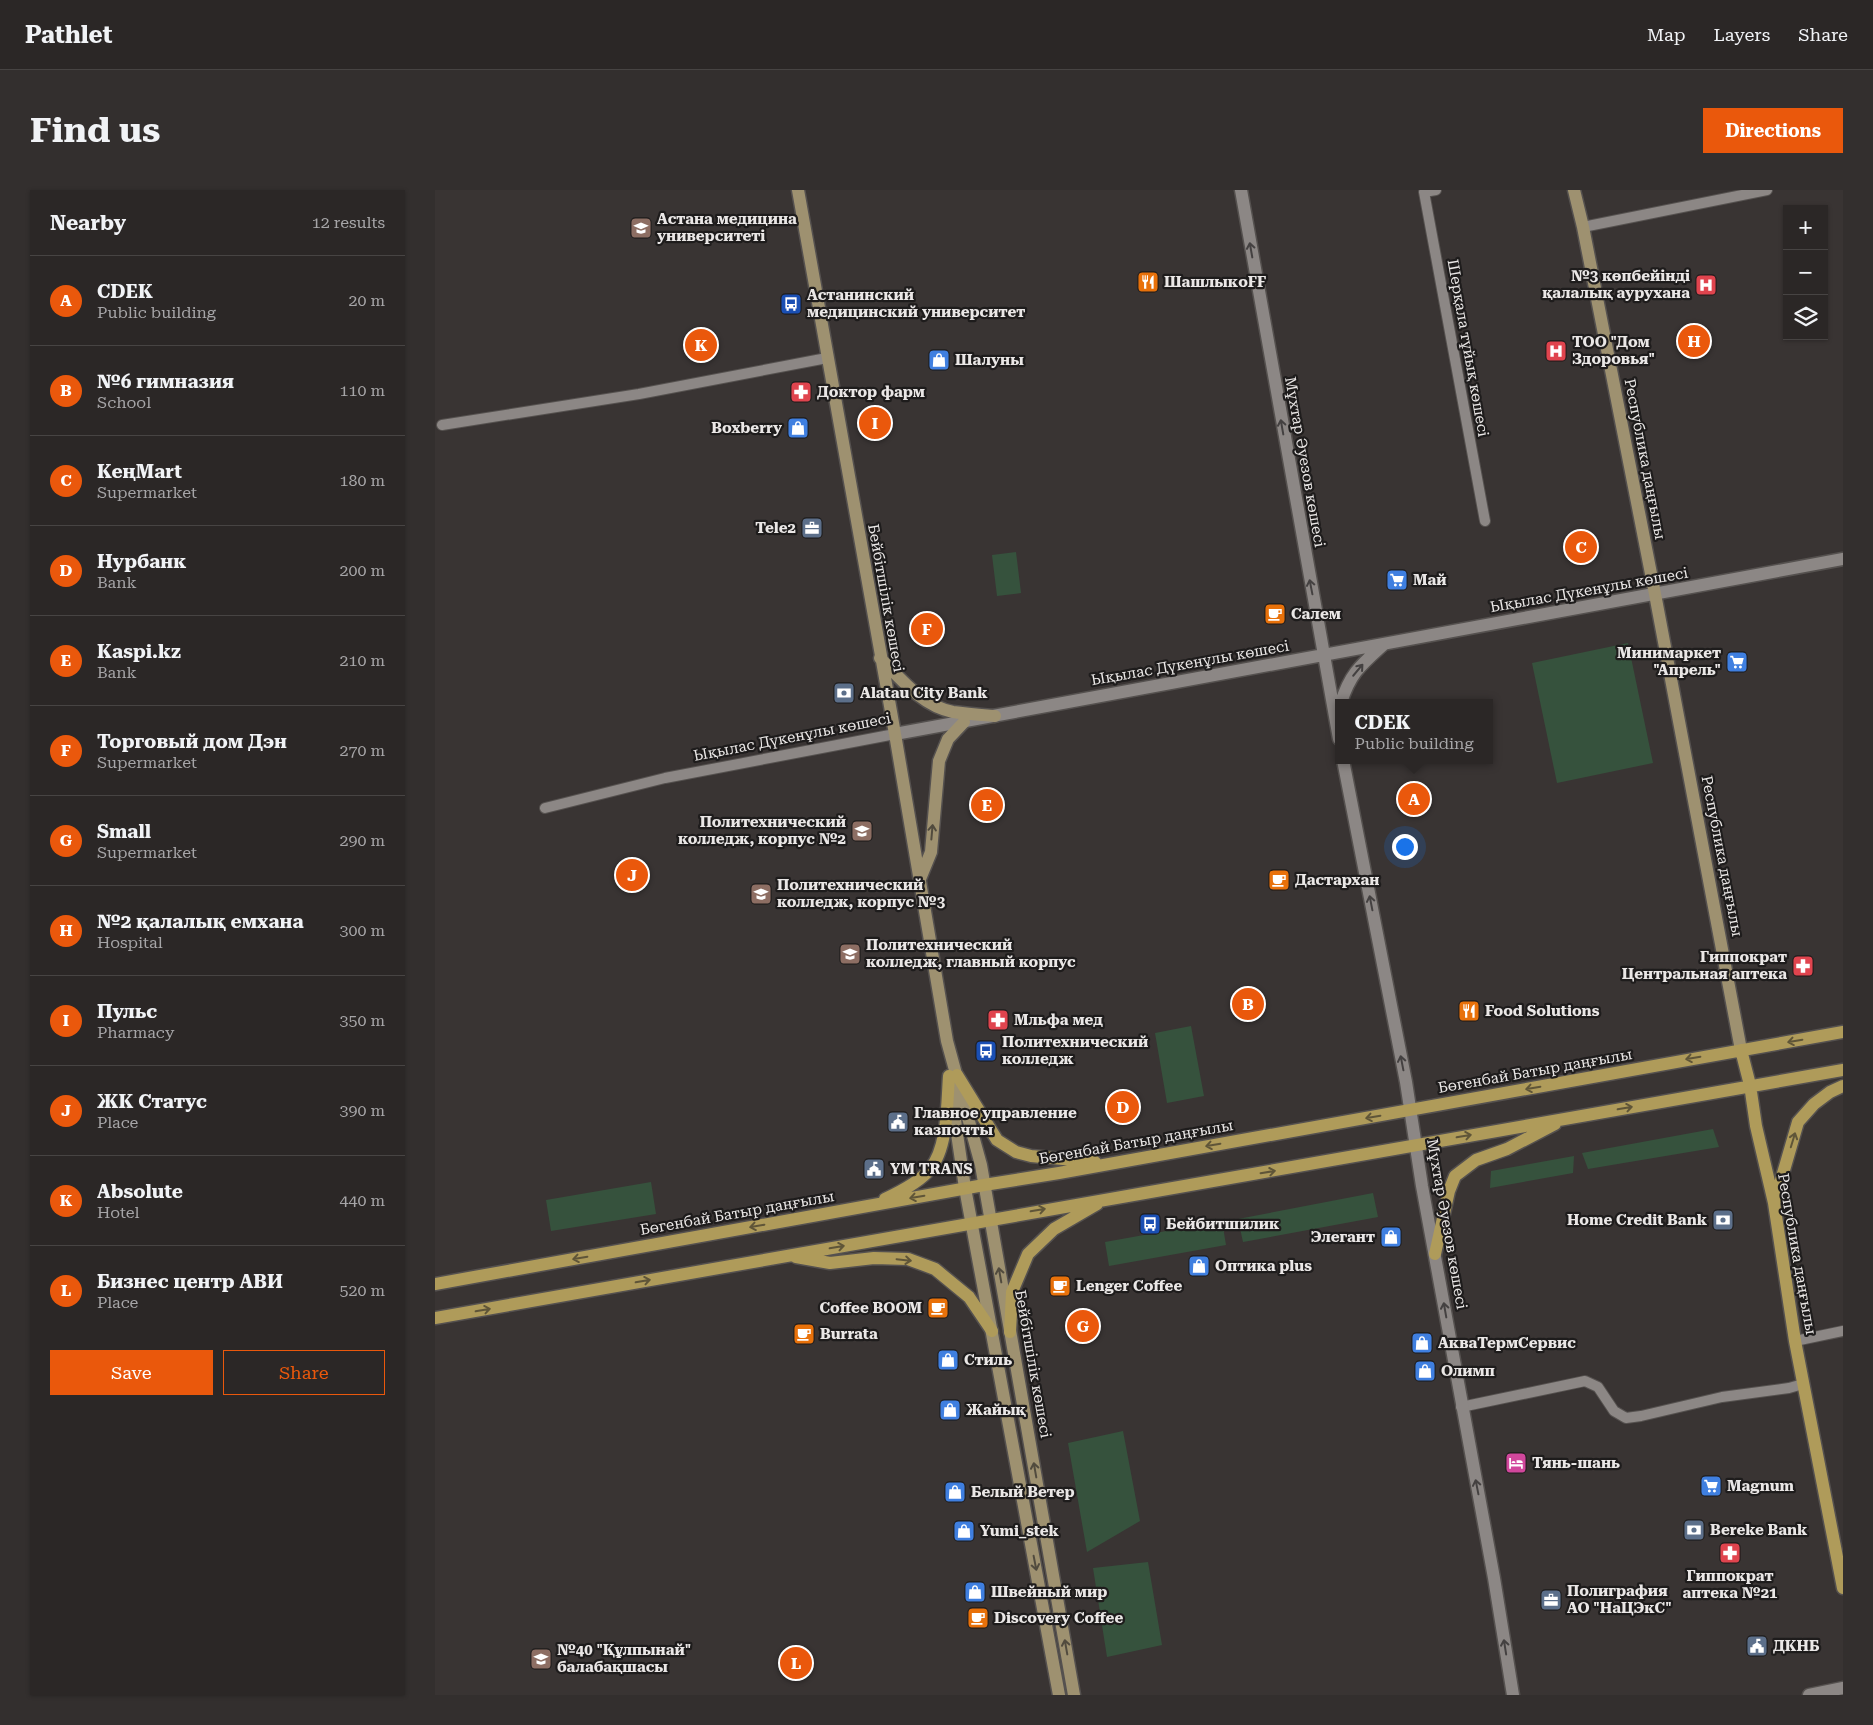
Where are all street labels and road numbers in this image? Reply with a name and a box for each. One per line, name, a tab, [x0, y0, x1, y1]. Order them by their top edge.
street label: Шерқала тұйық көшесі	[1444, 258, 1493, 438]
street label: Мұхтар Әуезов көшесі	[1281, 375, 1329, 549]
street label: Республика даңғылы	[1621, 377, 1669, 541]
street label: Бейбітшілік көшесі	[864, 523, 908, 674]
street label: Ықылас Дүкенұлы көшесі	[1489, 564, 1690, 616]
street label: Ықылас Дүкенұлы көшесі	[1090, 637, 1291, 689]
street label: Ықылас Дүкенұлы көшесі	[692, 709, 892, 765]
street label: Республика даңғылы	[1698, 774, 1746, 938]
street label: Бөгенбай Батыр даңғылы	[1436, 1045, 1634, 1097]
street label: Бөгенбай Батыр даңғылы	[1037, 1116, 1235, 1168]
street label: Мұхтар Әуезов көшесі	[1423, 1137, 1471, 1311]
street label: Республика даңғылы	[1774, 1172, 1820, 1336]
street label: Бөгенбай Батыр даңғылы	[638, 1187, 836, 1239]
street label: Бейбітшілік көшесі	[1011, 1289, 1055, 1440]

